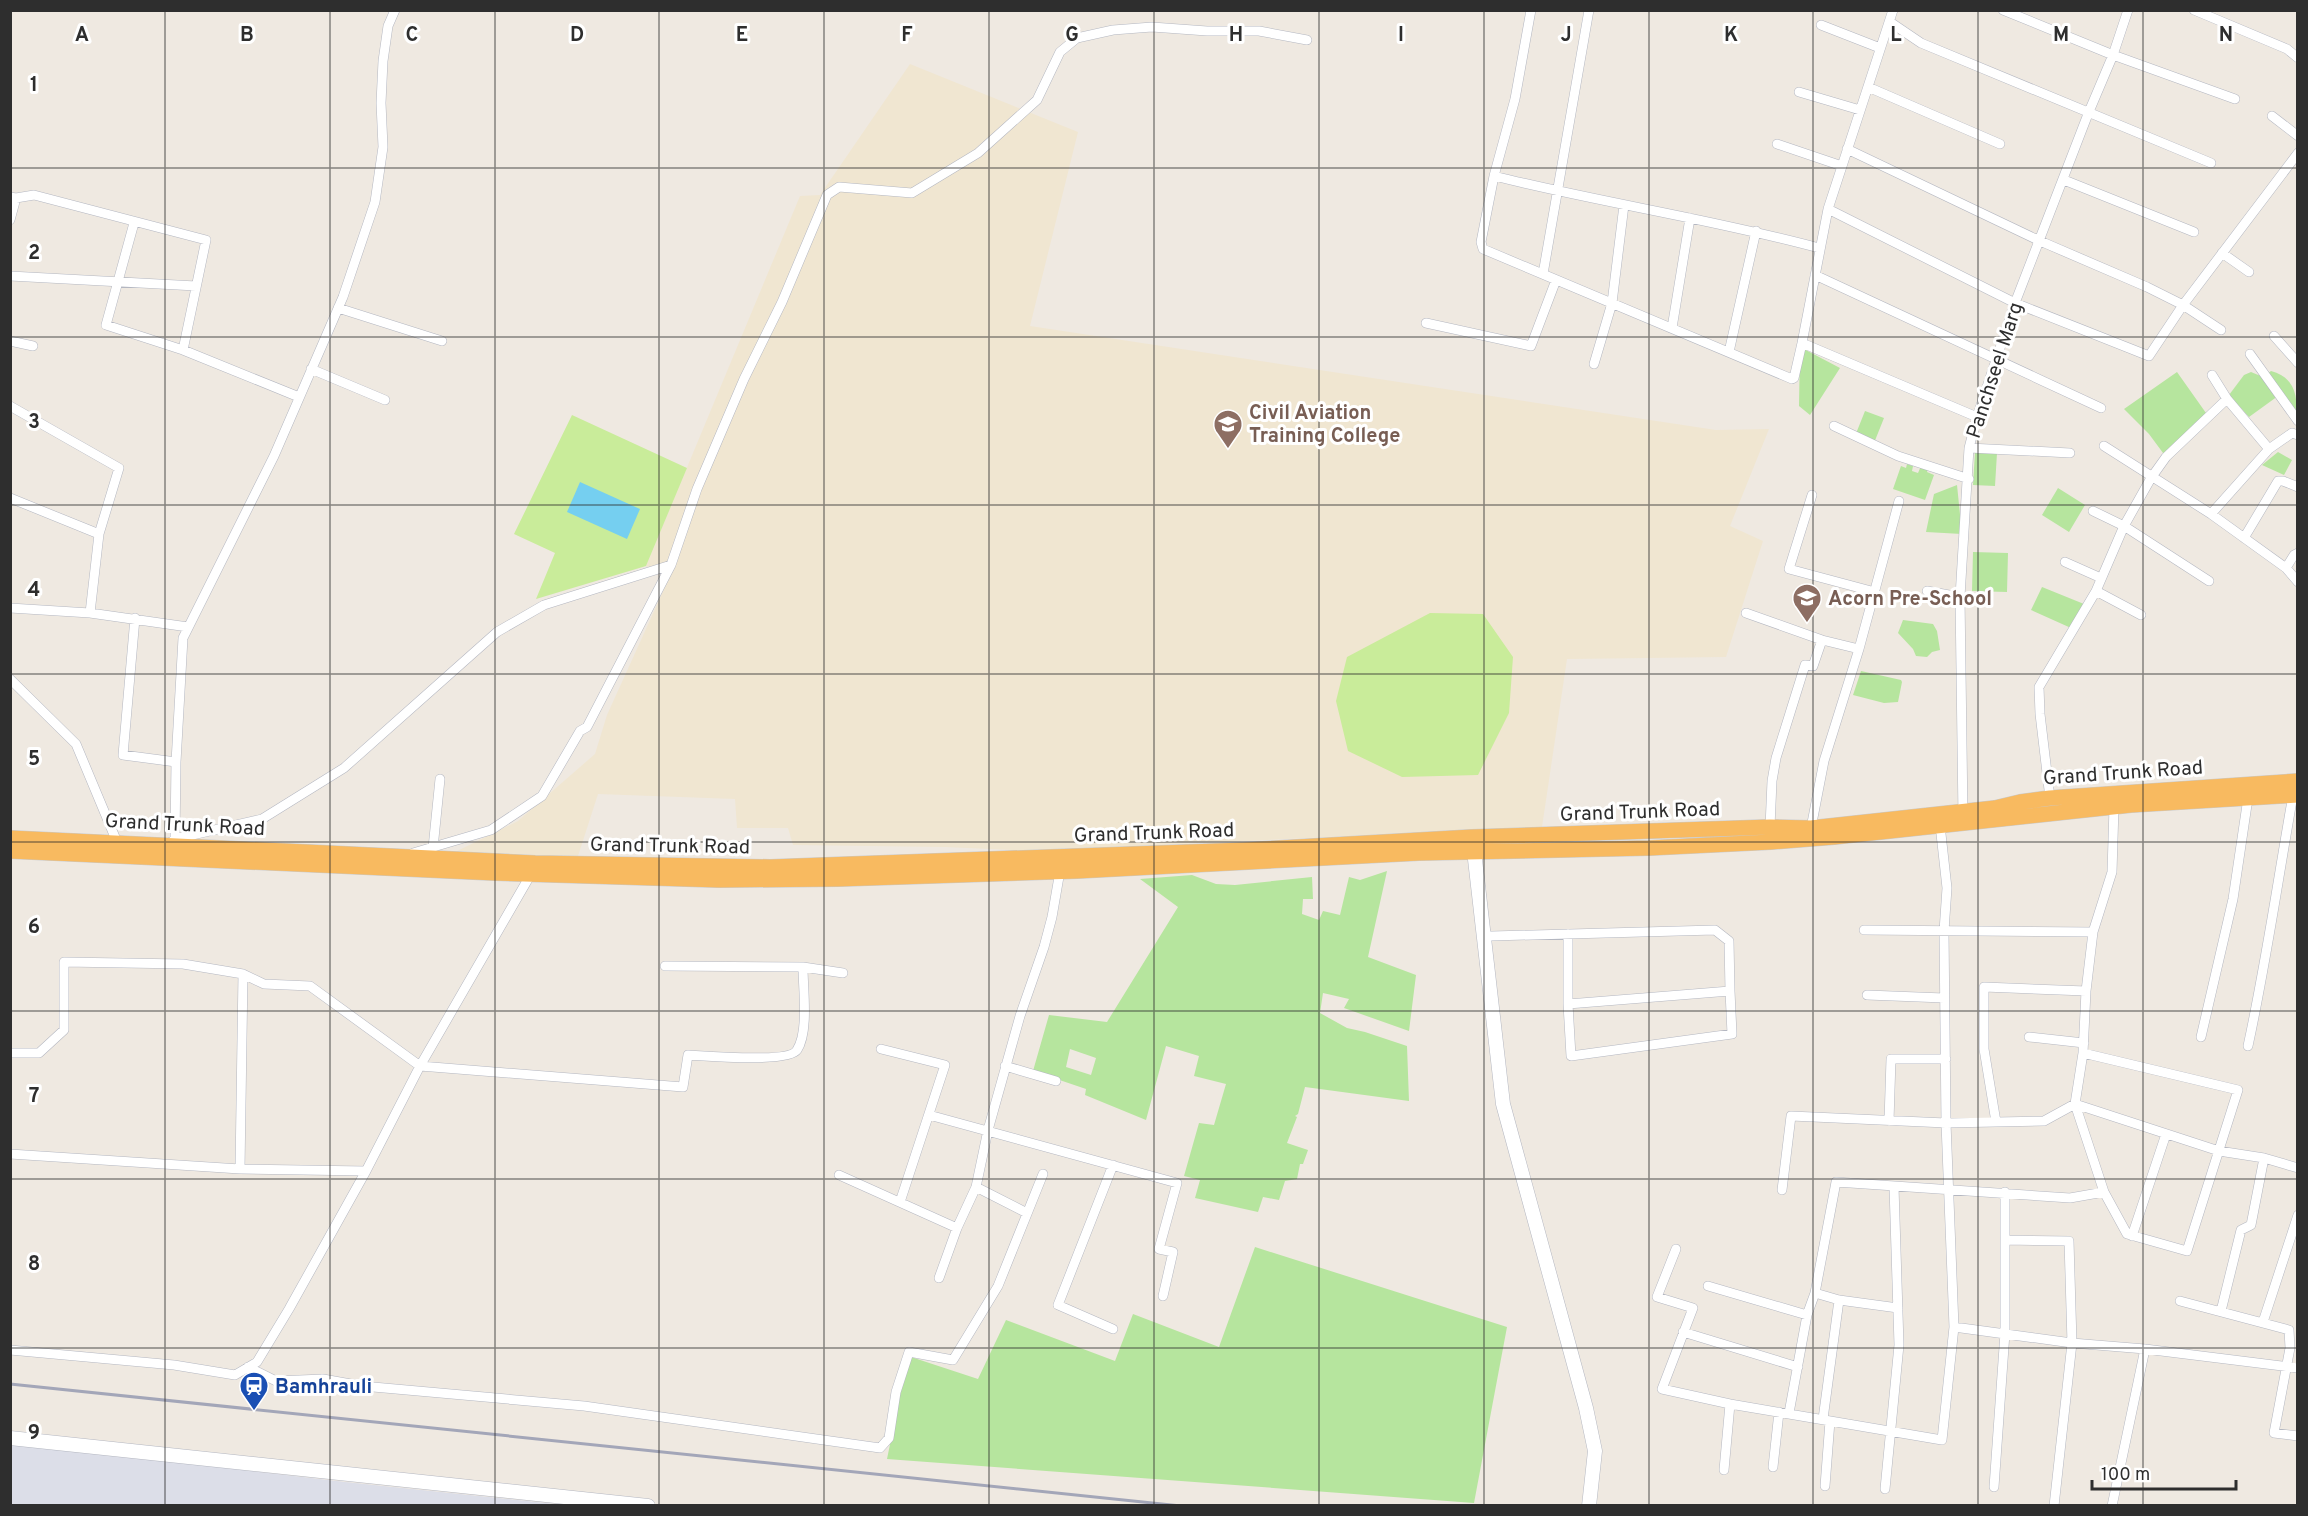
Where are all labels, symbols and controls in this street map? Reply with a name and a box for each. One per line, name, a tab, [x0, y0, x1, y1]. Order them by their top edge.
text: A	[75, 23, 89, 49]
text: B	[240, 23, 254, 49]
text: C	[406, 23, 418, 49]
text: D	[570, 23, 584, 49]
text: E	[736, 23, 748, 49]
text: F	[901, 23, 913, 49]
text: G	[1065, 23, 1079, 49]
text: H	[1229, 23, 1243, 49]
text: I	[1398, 23, 1404, 49]
text: J	[1560, 23, 1572, 49]
text: K	[1724, 23, 1738, 49]
text: L	[1890, 23, 1902, 49]
text: M	[2053, 23, 2069, 49]
text: N	[2219, 23, 2233, 49]
text: 1	[30, 73, 38, 99]
text: 2	[28, 241, 40, 267]
street label: Panchseel Marg	[1962, 299, 2030, 442]
place label: Civil Aviation Training College	[1249, 401, 1400, 450]
school or university icon: Civil Aviation Training College	[1212, 408, 1244, 450]
text: 3	[28, 410, 40, 436]
text: 4	[28, 578, 40, 604]
school or university icon: Acorn Pre-School	[1791, 582, 1823, 624]
place label: Acorn Pre-School	[1828, 587, 1992, 613]
text: 5	[28, 747, 40, 773]
street label: Grand Trunk Road	[2042, 755, 2204, 793]
street label: Grand Trunk Road	[1559, 797, 1721, 829]
street label: Grand Trunk Road	[104, 809, 266, 843]
street label: Grand Trunk Road	[1073, 818, 1235, 850]
street label: Grand Trunk Road	[590, 833, 750, 861]
text: 6	[28, 915, 40, 941]
text: 7	[29, 1084, 39, 1110]
text: 8	[28, 1252, 40, 1278]
station icon: Bamhrauli	[238, 1370, 270, 1412]
place label: Bamhrauli	[275, 1375, 372, 1401]
text: 9	[28, 1421, 40, 1447]
scale bar	[2092, 1453, 2236, 1491]
text: 100 m	[2101, 1464, 2150, 1487]

